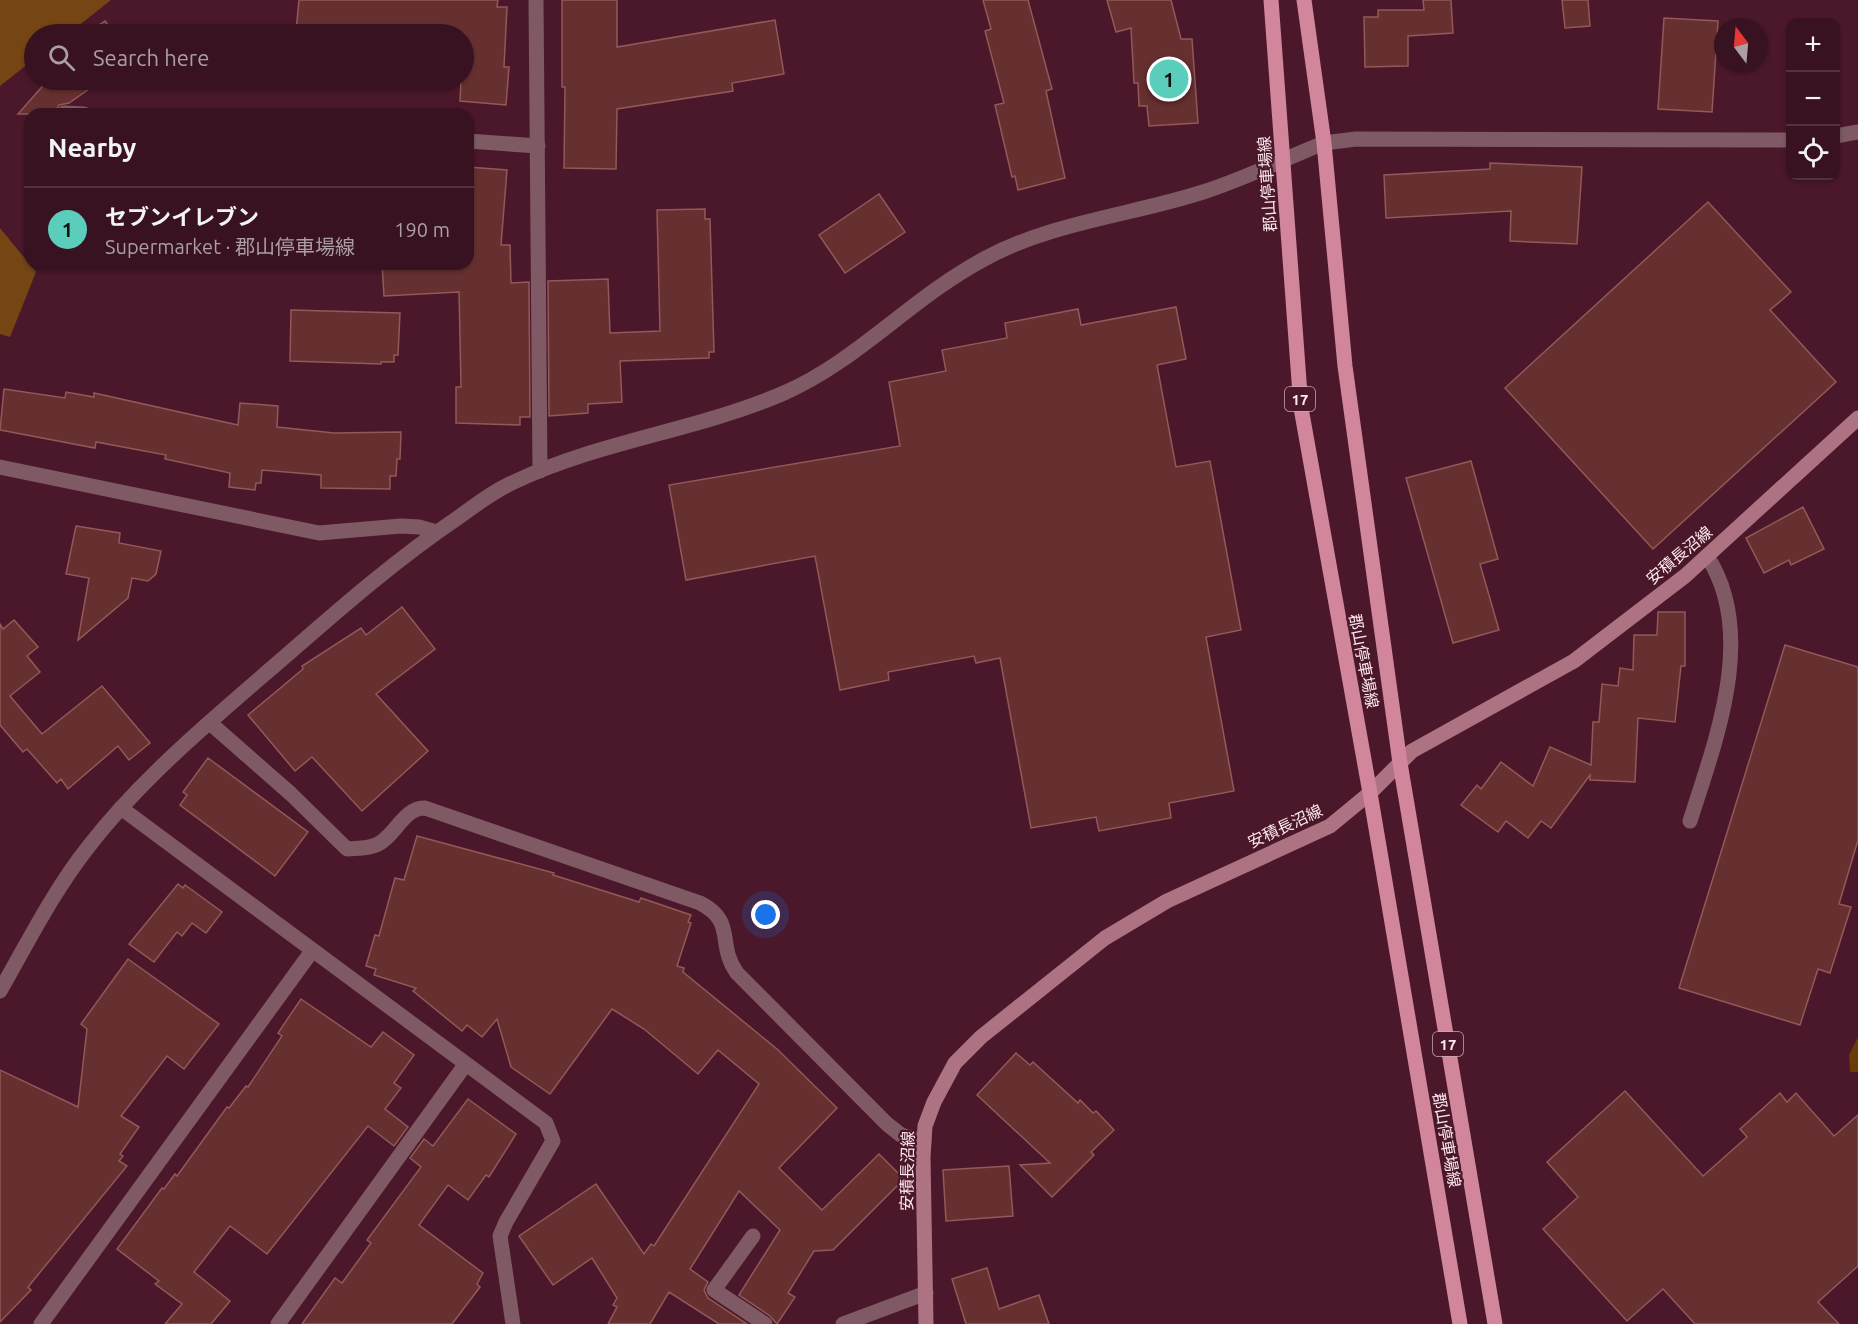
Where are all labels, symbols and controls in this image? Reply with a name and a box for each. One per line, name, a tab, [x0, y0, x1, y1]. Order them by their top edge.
north arrow	[1714, 18, 1768, 72]
map controls	[1786, 18, 1840, 180]
button: +	[1786, 18, 1840, 72]
search box	[24, 24, 474, 90]
icon: search	[45, 41, 78, 74]
text: Search here	[93, 45, 209, 70]
pin: 1	[1150, 56, 1188, 101]
button: −	[1786, 72, 1840, 126]
button: locate	[1786, 126, 1840, 180]
text: Nearby	[48, 133, 136, 162]
street label: 郡山停車場線	[1255, 135, 1279, 233]
text: セブンイレブン	[105, 204, 259, 229]
text: 1	[62, 218, 73, 241]
text: 190 m	[394, 218, 450, 241]
text: Supermarket · 郡山停車場線	[105, 235, 355, 258]
road number: 17	[1285, 387, 1315, 411]
street label: 安積長沼線	[1643, 522, 1715, 588]
street label: 郡山停車場線	[1346, 612, 1382, 710]
street label: 安積長沼線	[1245, 801, 1325, 851]
your location	[751, 900, 780, 929]
road number: 17	[1433, 1032, 1463, 1056]
street label: 郡山停車場線	[1430, 1091, 1464, 1189]
street label: 安積長沼線	[897, 1131, 917, 1211]

